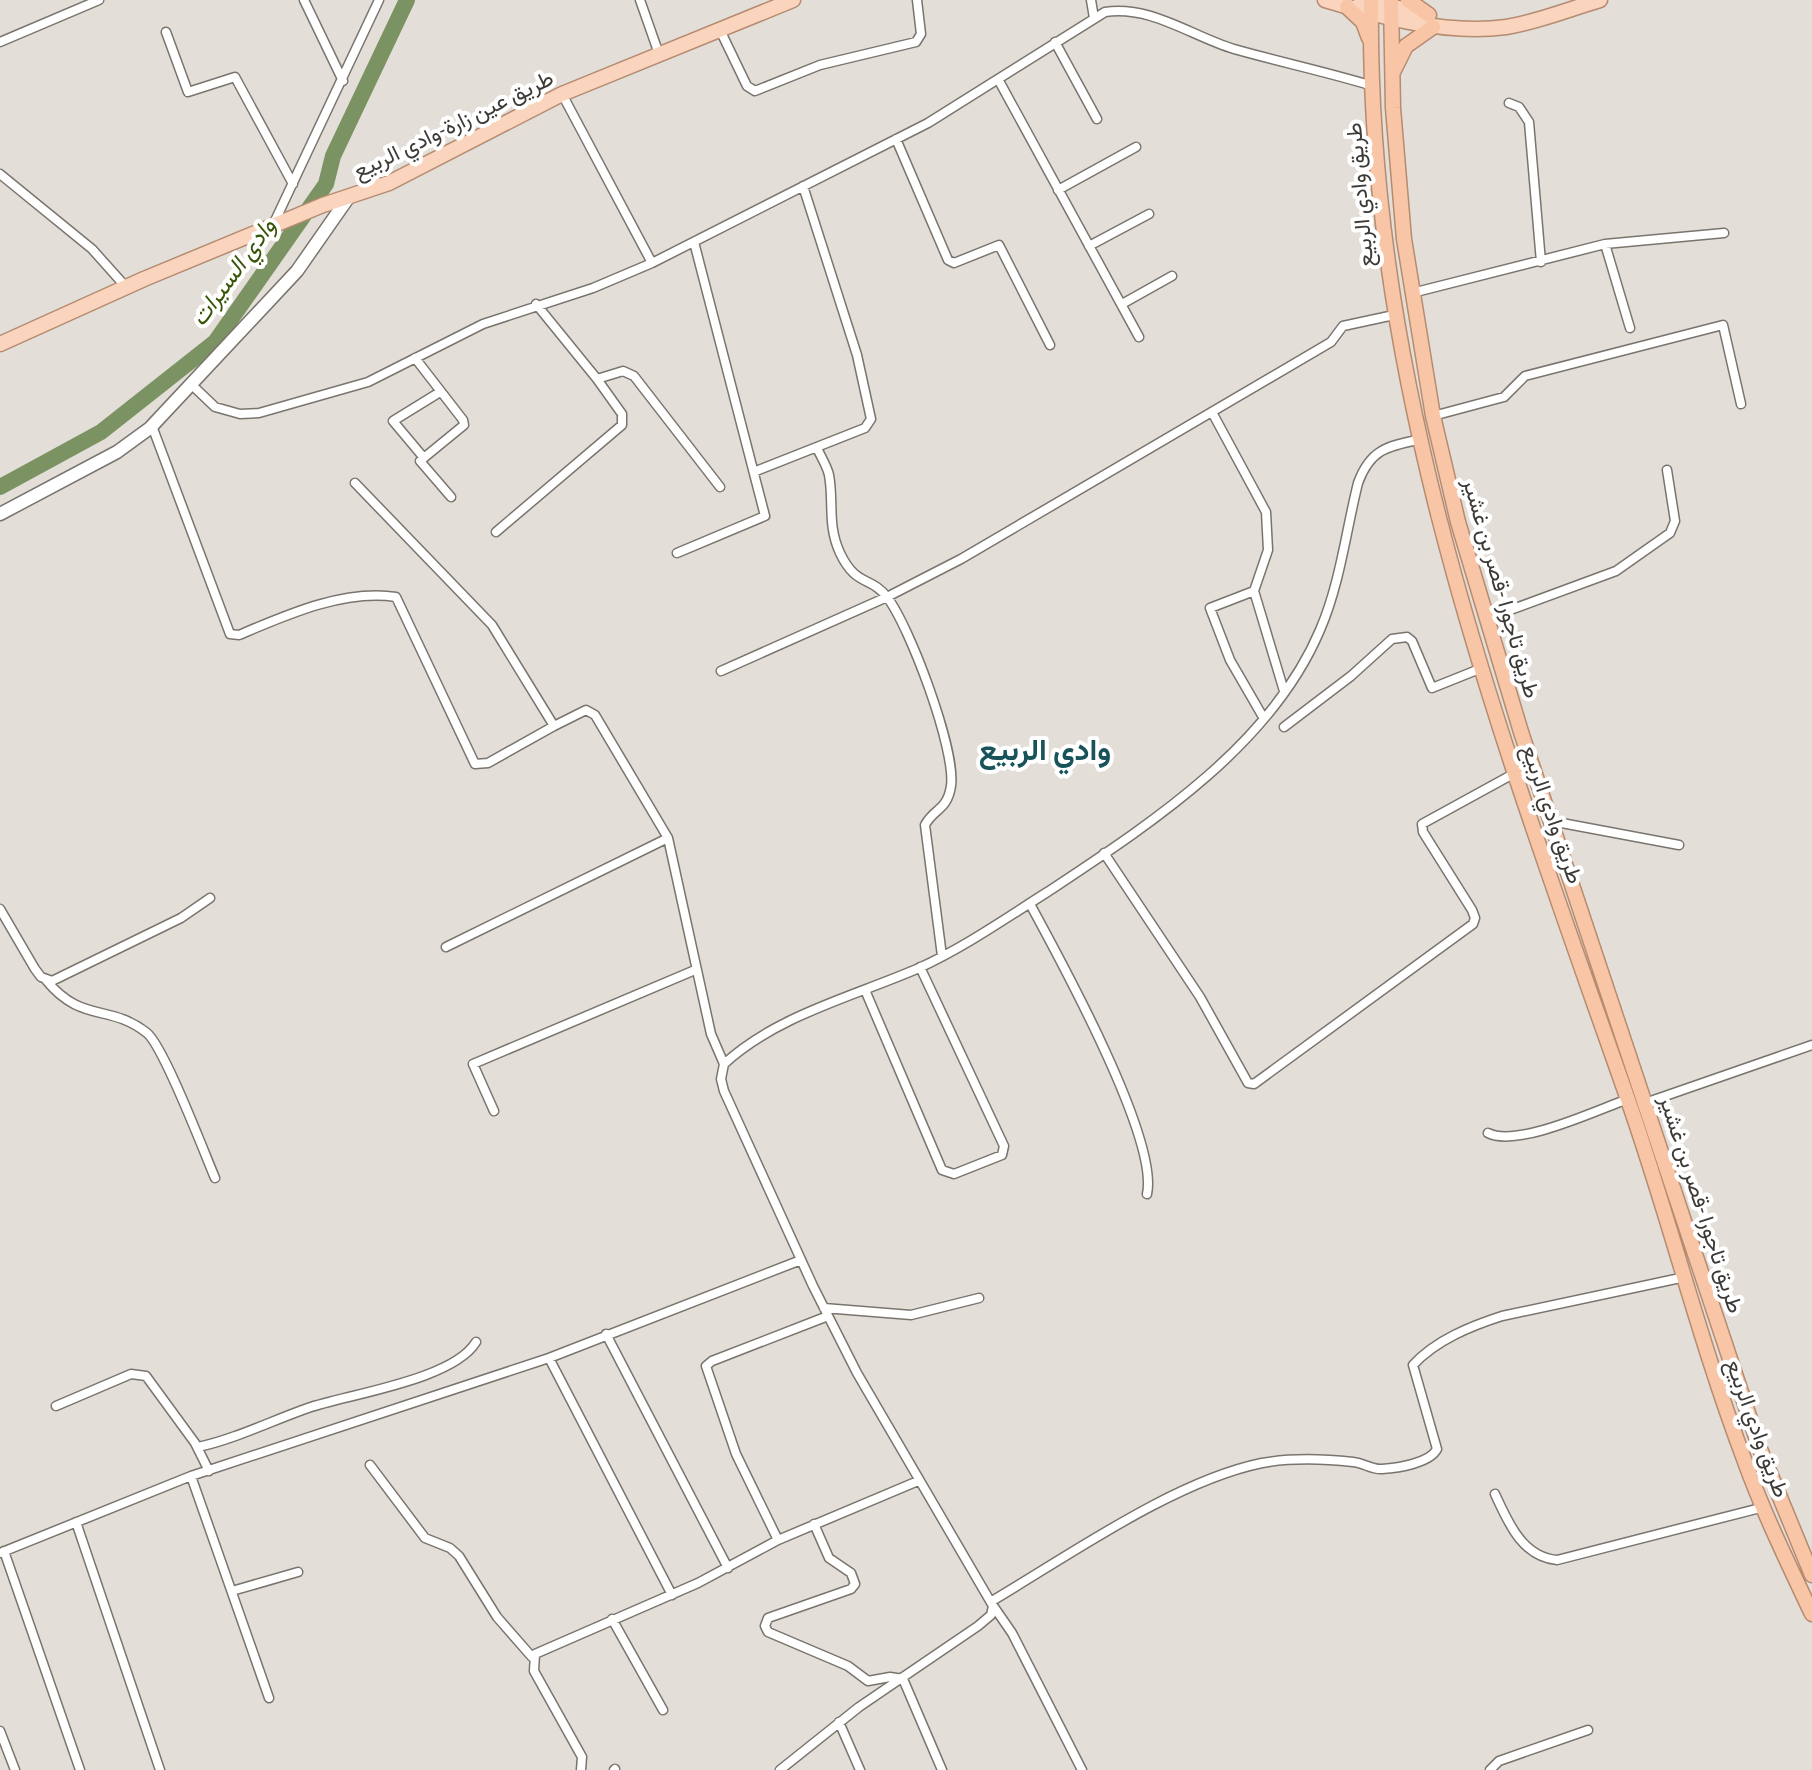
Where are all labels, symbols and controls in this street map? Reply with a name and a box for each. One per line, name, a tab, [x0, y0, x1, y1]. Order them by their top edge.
street label: طريق عين زارة-وادي الربيع	[348, 63, 560, 189]
street label: طريق وادي الربيع	[1339, 121, 1384, 269]
water label: وادي السيرات	[183, 211, 286, 334]
street label: طريق تاجورا -قصر بن غشير	[1457, 474, 1547, 701]
district label: وادي الربيع	[979, 729, 1111, 775]
street label: طريق وادي الربيع	[1511, 741, 1590, 889]
street label: طريق تاجورا -قصر بن غشير	[1653, 1091, 1750, 1316]
street label: طريق وادي الربيع	[1715, 1355, 1796, 1503]

